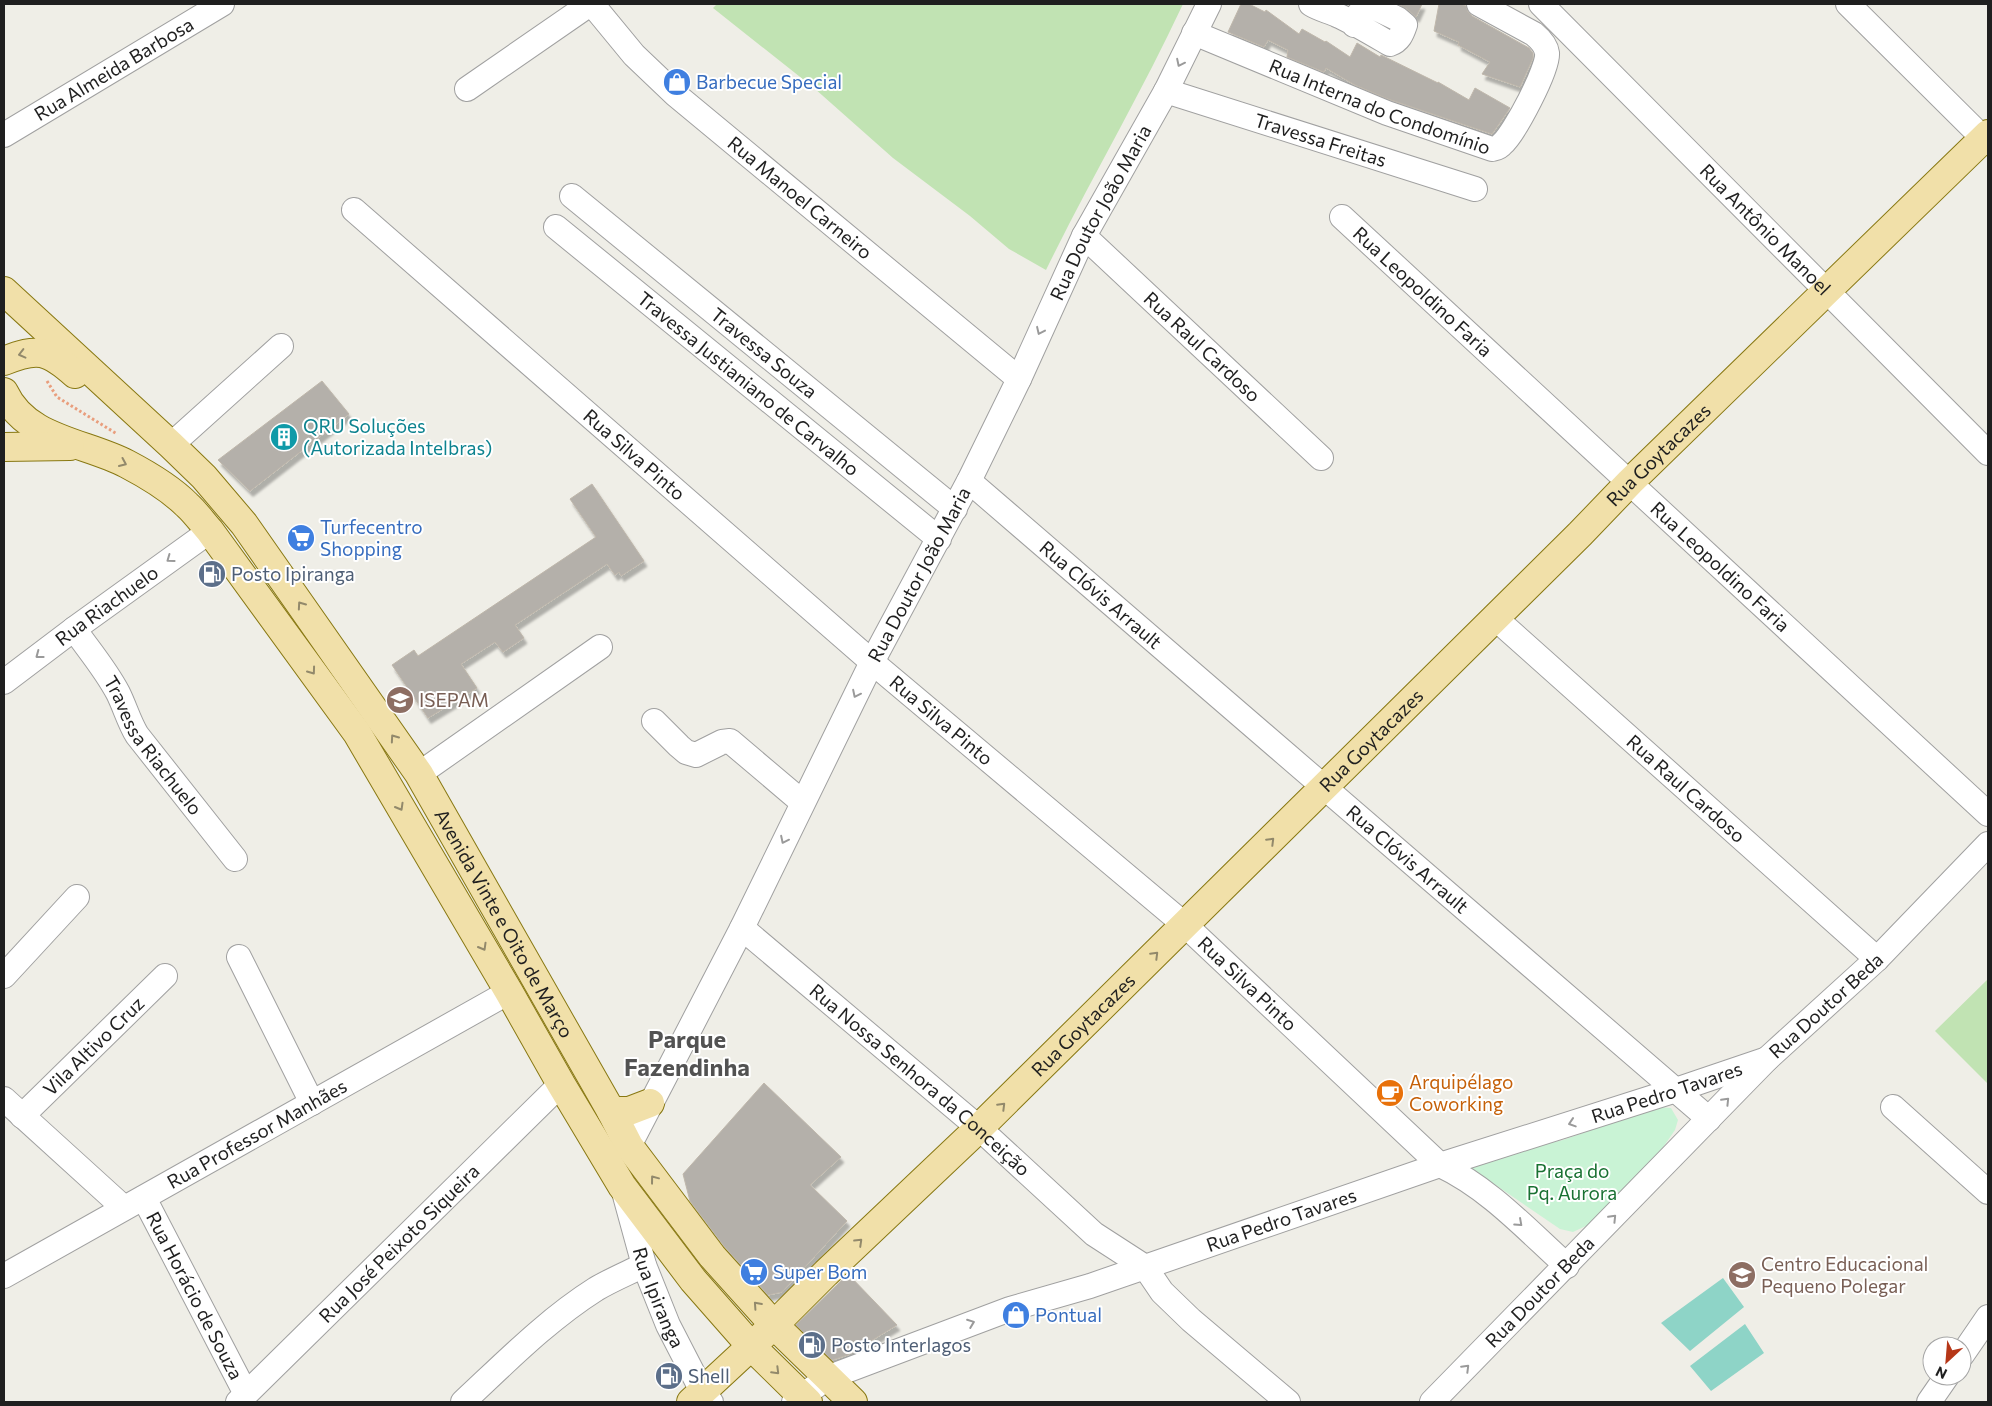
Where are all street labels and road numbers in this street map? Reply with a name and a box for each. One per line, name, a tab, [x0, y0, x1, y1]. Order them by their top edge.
street label: Rua Almeida Barbosa	[30, 12, 197, 125]
street label: Rua Interna do Condomínio	[1266, 54, 1494, 159]
street label: Travessa Freitas	[1252, 108, 1389, 171]
street label: Rua Doutor João Maria	[1044, 120, 1156, 304]
street label: Rua Manoel Carneiro	[723, 131, 877, 264]
street label: Rua Antônio Manoel	[1696, 159, 1836, 299]
street label: Rua Leopoldino Faria	[1349, 221, 1497, 361]
street label: Travessa Justianiano de Carvalho	[633, 286, 864, 480]
street label: Rua Raul Cardoso	[1140, 286, 1266, 406]
street label: Travessa Souza	[707, 302, 822, 403]
street label: Rua Goytacazes	[1601, 398, 1715, 511]
street label: Rua Silva Pinto	[579, 404, 690, 505]
street label: Rua Doutor João Maria	[862, 483, 975, 666]
street label: Rua Leopoldino Faria	[1646, 496, 1795, 636]
street label: Rua Clóvis Arrault	[1035, 535, 1167, 653]
street label: Rua Riachuelo	[50, 560, 162, 650]
street label: Rua Silva Pinto	[885, 670, 998, 770]
street label: Travessa Riachuelo	[100, 671, 207, 819]
street label: Rua Goytacazes	[1314, 684, 1428, 796]
street label: Rua Raul Cardoso	[1622, 729, 1750, 847]
street label: Rua Clóvis Arrault	[1342, 800, 1474, 918]
street label: Avenida Vinte e Oito de Março	[430, 805, 579, 1042]
street label: Rua Silva Pinto	[1193, 931, 1302, 1035]
street label: Rua Doutor Beda	[1764, 947, 1887, 1063]
street label: Rua Goytacazes	[1026, 968, 1140, 1081]
street label: Rua Nossa Senhora da Conceição	[805, 978, 1035, 1181]
street label: Vila Altivo Cruz	[38, 991, 148, 1100]
street label: Rua Pedro Tavares	[1588, 1056, 1745, 1127]
street label: Rua Professor Manhães	[163, 1074, 350, 1193]
street label: Rua José Peixoto Siqueira	[314, 1159, 484, 1327]
street label: Rua Pedro Tavares	[1203, 1183, 1359, 1256]
street label: Rua Horácio de Souza	[142, 1207, 248, 1383]
street label: Rua Doutor Beda	[1480, 1231, 1599, 1352]
street label: Rua Ipiranga	[629, 1244, 690, 1351]

